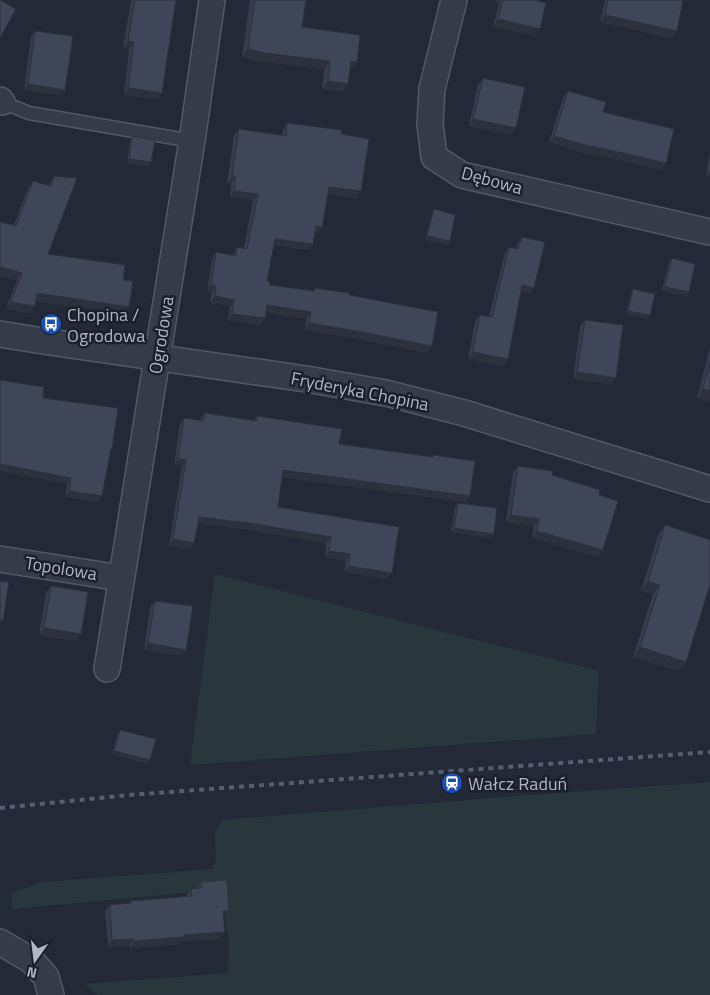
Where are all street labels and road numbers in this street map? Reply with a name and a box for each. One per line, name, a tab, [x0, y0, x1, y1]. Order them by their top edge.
street label: Dębowa	[458, 159, 526, 201]
street label: Ogrodowa	[142, 294, 180, 376]
street label: Fryderyka Chopina	[289, 364, 431, 418]
street label: Topolowa	[23, 549, 99, 587]

